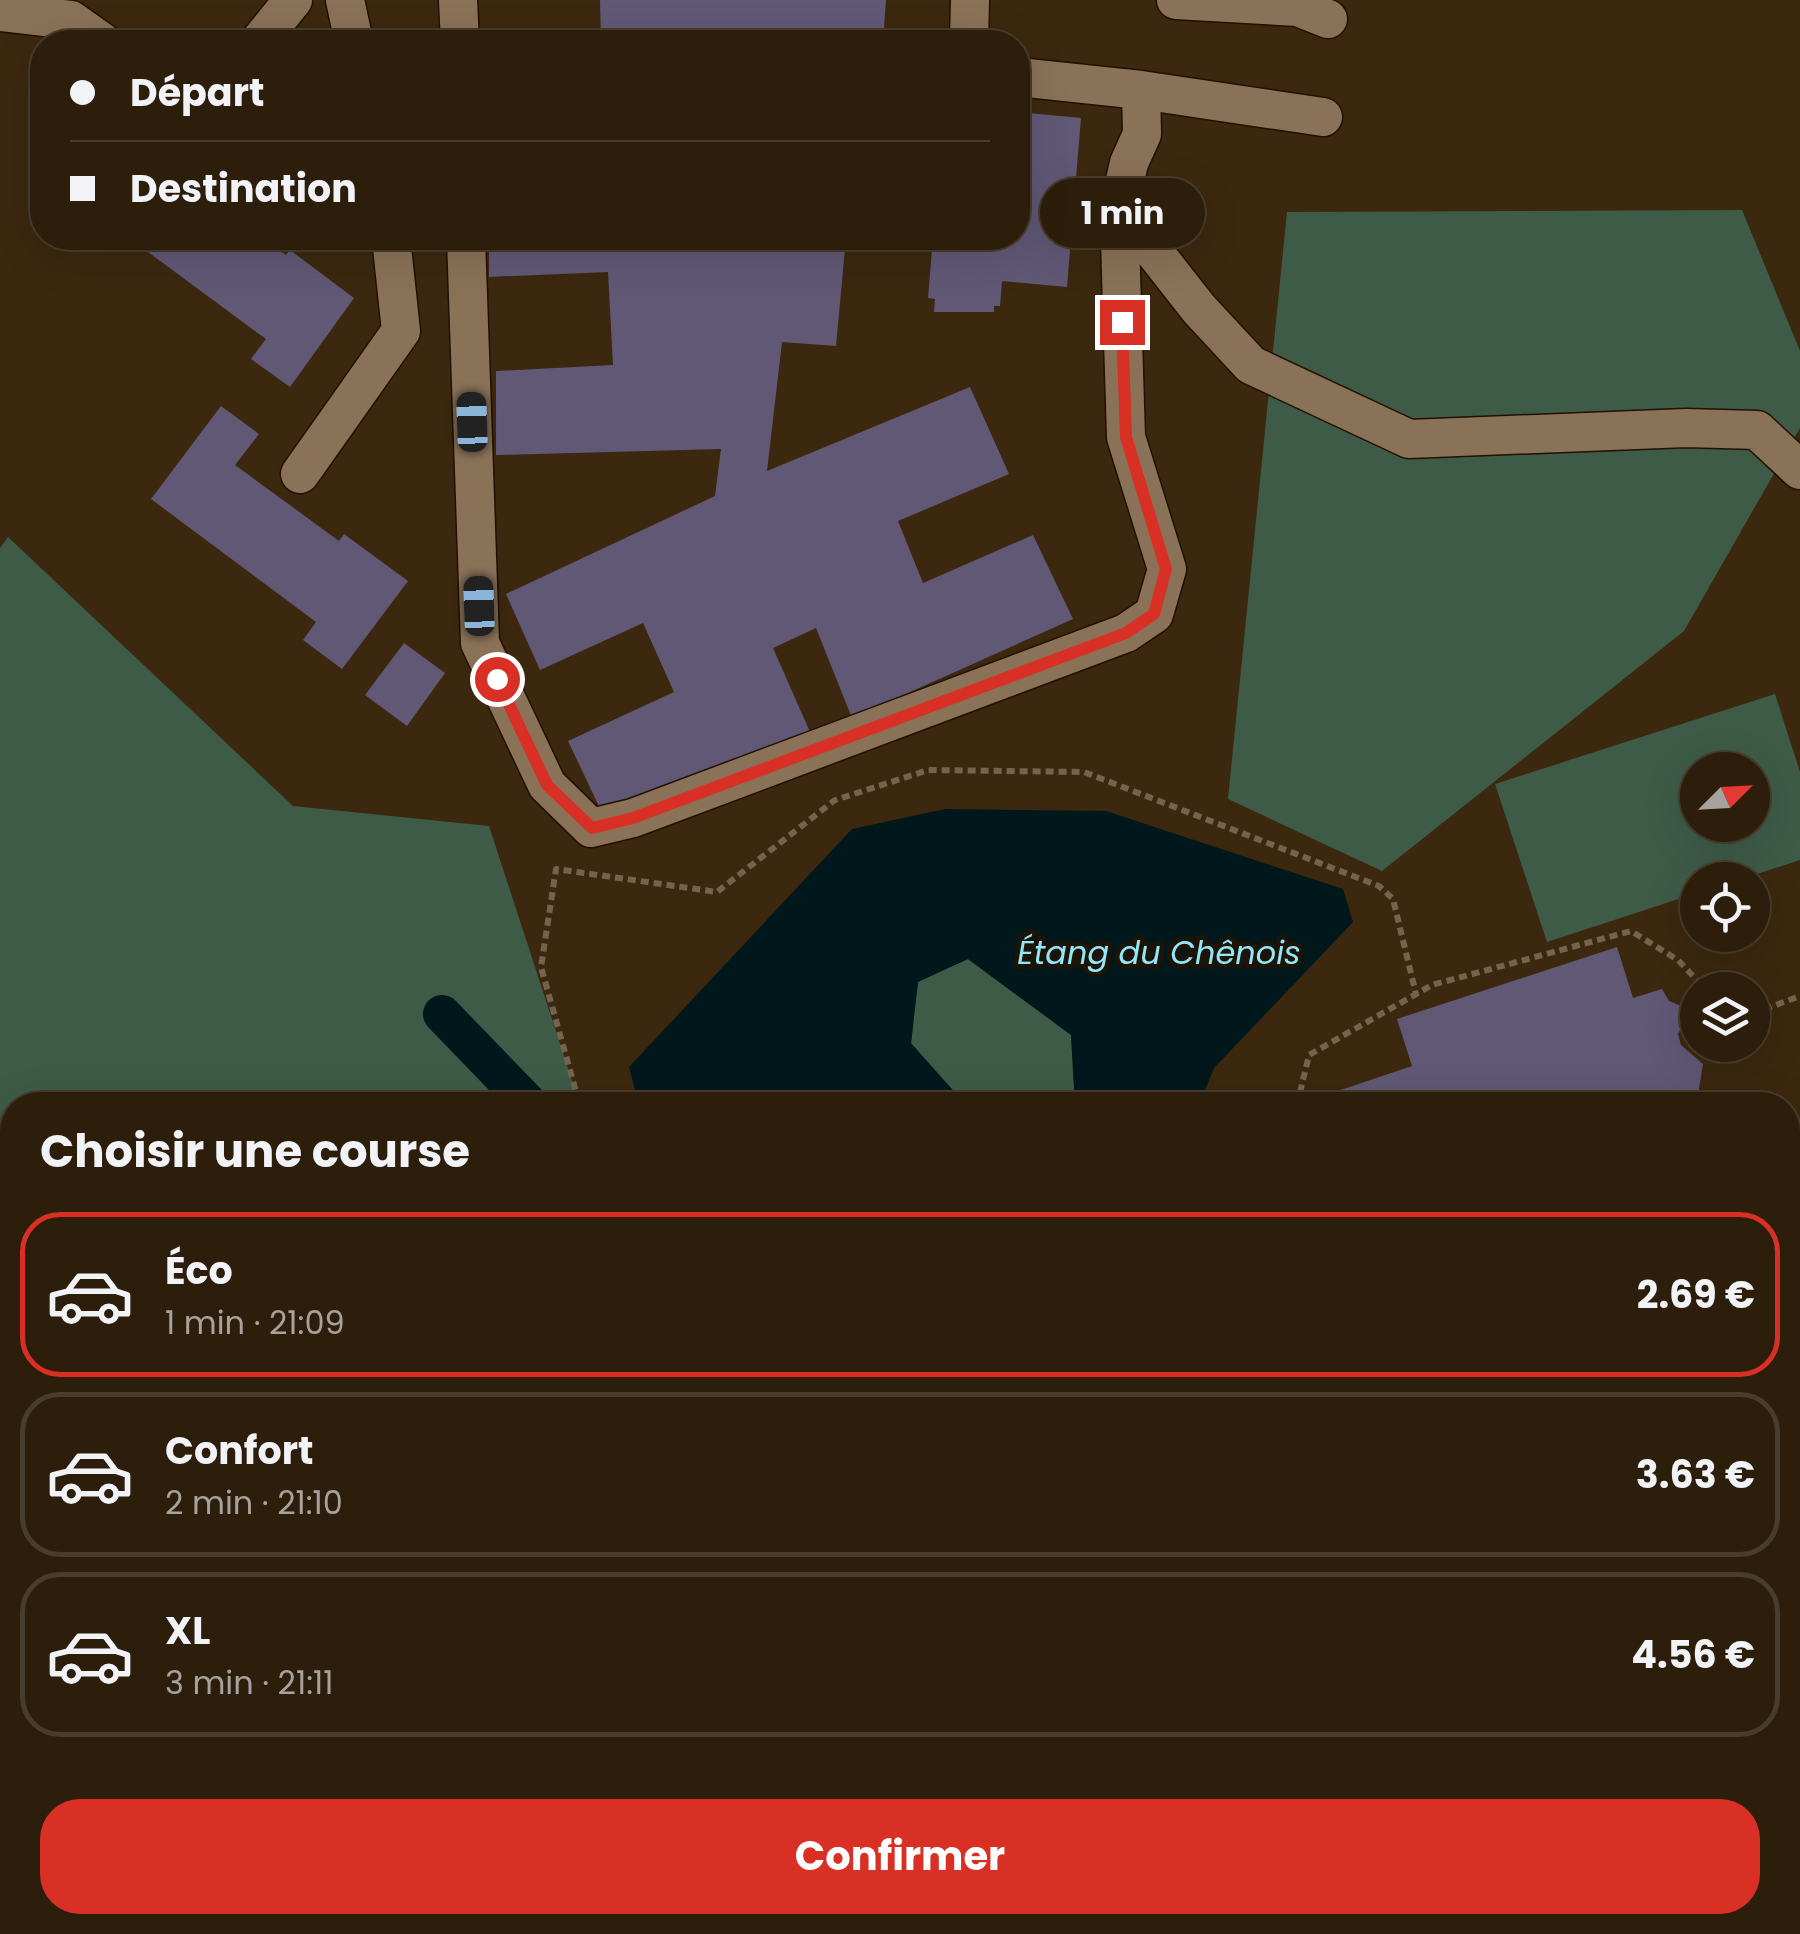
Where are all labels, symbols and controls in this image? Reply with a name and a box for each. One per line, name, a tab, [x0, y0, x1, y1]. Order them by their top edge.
text: Départ	[130, 66, 264, 119]
text: Destination	[130, 162, 357, 215]
callout: 1 min	[1040, 177, 1204, 247]
text: 1 min	[1081, 190, 1164, 235]
route end	[1100, 300, 1145, 345]
car	[456, 391, 488, 453]
car	[463, 575, 495, 637]
route start	[475, 657, 520, 702]
north arrow	[1680, 752, 1770, 842]
map controls	[1680, 752, 1770, 1062]
button: locate	[1680, 862, 1770, 952]
water label: Étang du Chênois	[1017, 930, 1301, 975]
button: layers	[1680, 972, 1770, 1062]
text: Choisir une course	[40, 1120, 470, 1183]
text: Éco	[165, 1244, 233, 1297]
icon: car	[45, 1250, 135, 1340]
text: 2.69 €	[1637, 1268, 1755, 1321]
text: 1 min · 21:09	[165, 1300, 345, 1345]
text: Confort	[165, 1424, 313, 1477]
icon: car	[45, 1430, 135, 1520]
text: 3.63 €	[1636, 1448, 1755, 1501]
text: 2 min · 21:10	[165, 1480, 343, 1525]
text: XL	[165, 1604, 210, 1657]
icon: car	[45, 1610, 135, 1700]
text: 4.56 €	[1631, 1628, 1755, 1681]
text: 3 min · 21:11	[165, 1660, 334, 1705]
button: Confirmer	[40, 1799, 1760, 1914]

